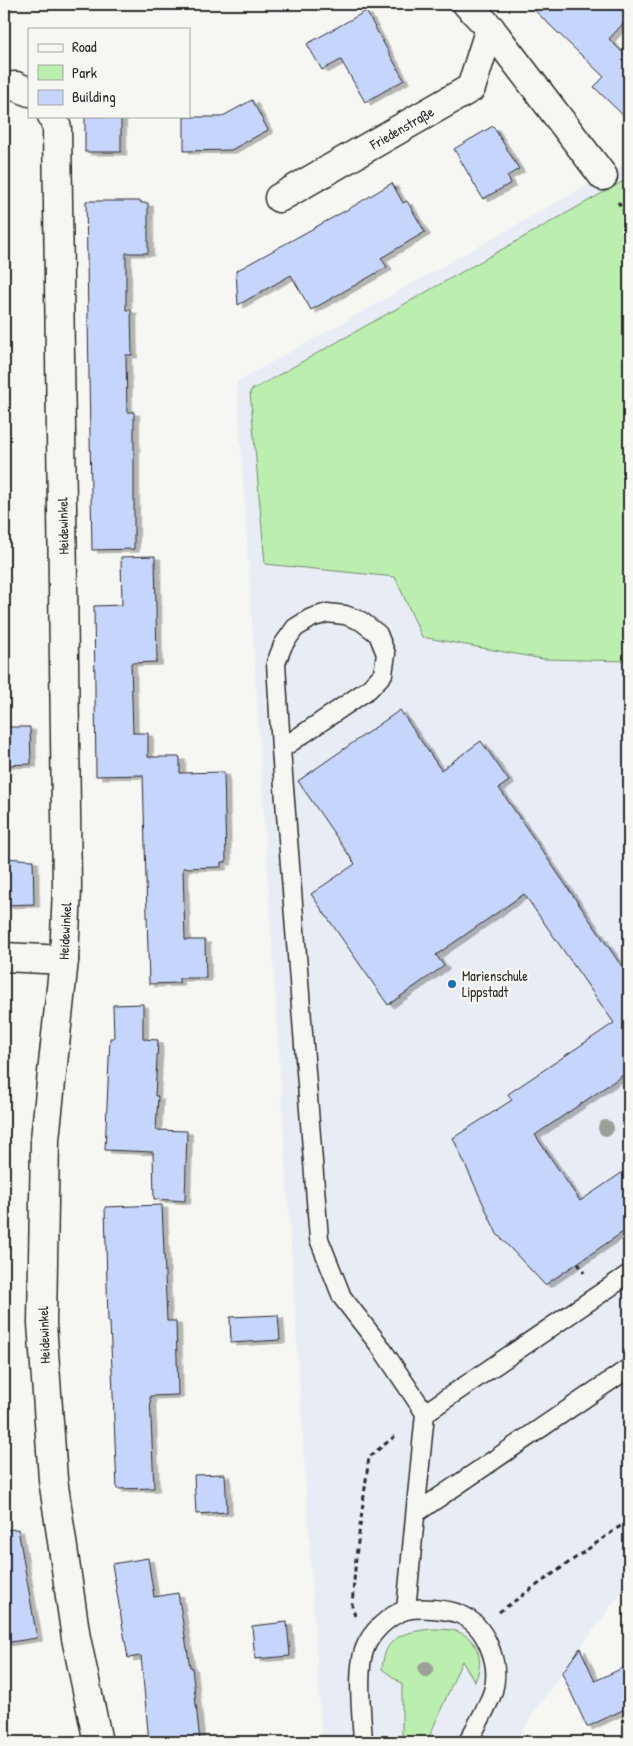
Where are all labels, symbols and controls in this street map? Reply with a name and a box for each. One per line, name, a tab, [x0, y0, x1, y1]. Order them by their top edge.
legend	[28, 28, 190, 118]
text: Road	[72, 36, 97, 57]
text: Park	[72, 62, 97, 83]
text: Building	[72, 86, 116, 107]
street label: Friedenstraße	[365, 101, 438, 155]
street label: Heidewinkel	[52, 497, 72, 555]
street label: Heidewinkel	[54, 902, 76, 960]
place label: Marienschule Lippstadt	[462, 966, 528, 1002]
marker: Marienschule Lippstadt	[446, 978, 458, 990]
street label: Heidewinkel	[33, 1306, 54, 1364]

